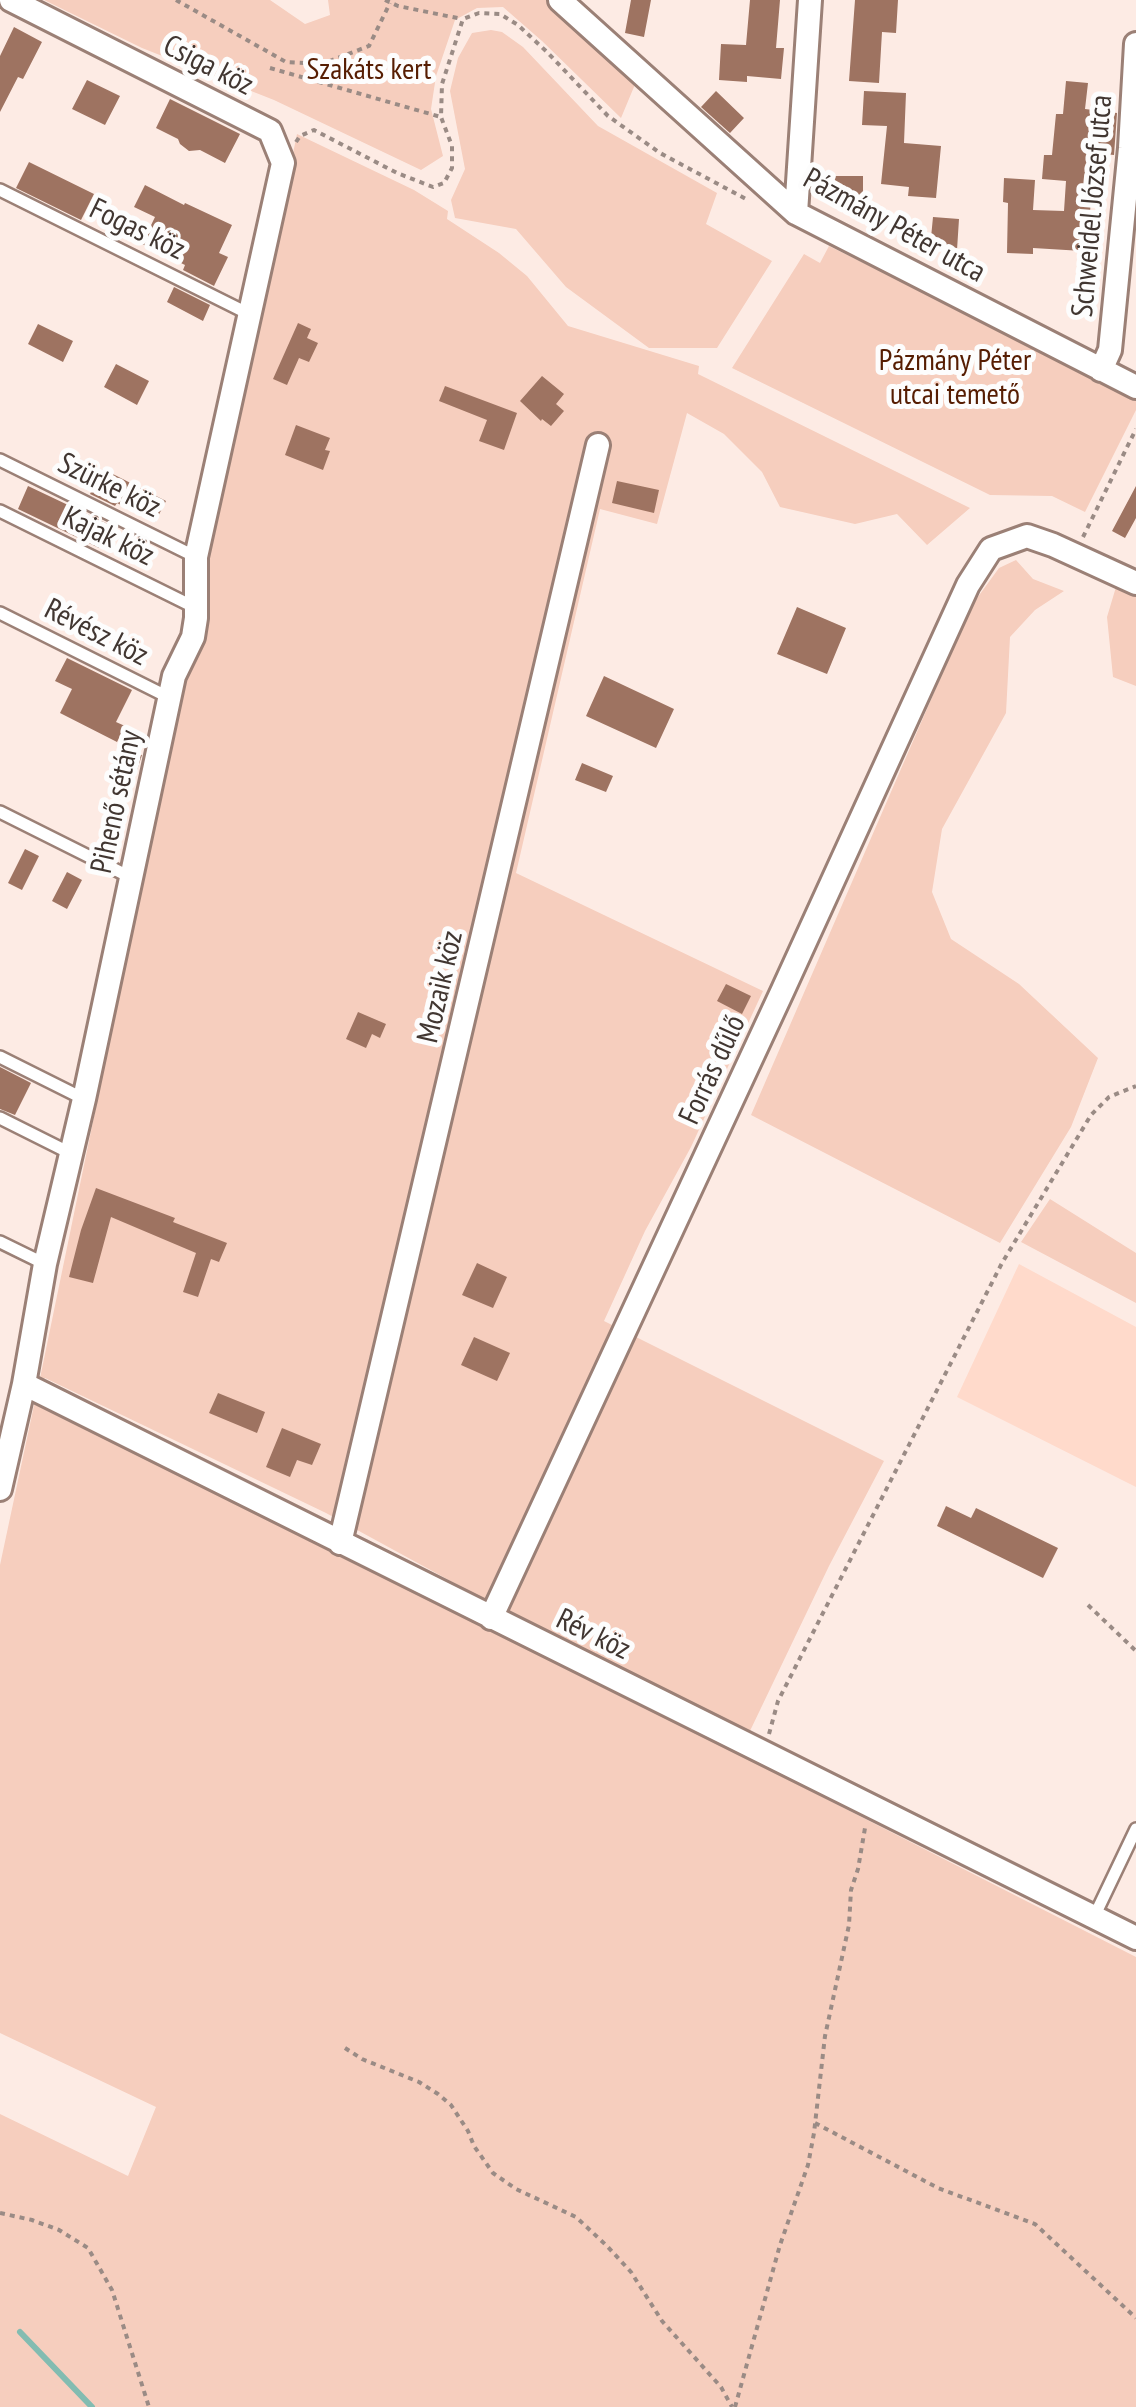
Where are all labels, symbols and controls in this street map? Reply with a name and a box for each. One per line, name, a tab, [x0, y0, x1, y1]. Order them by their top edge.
street label: Csiga köz	[157, 28, 259, 104]
park label: Szakáts kert	[307, 52, 431, 88]
street label: Schweidel József utca	[1065, 93, 1121, 319]
street label: Pázmány Péter utca	[797, 161, 991, 291]
street label: Fogas köz	[83, 192, 191, 268]
park label: Pázmány Péter utcai temető	[879, 343, 1031, 414]
street label: Szürke köz	[52, 446, 166, 526]
street label: Kajak köz	[56, 499, 160, 575]
street label: Révész köz	[38, 592, 154, 674]
street label: Pihenő sétány	[84, 727, 150, 877]
street label: Mozaik köz	[411, 928, 471, 1046]
street label: Forrás dűlő	[672, 1010, 754, 1130]
street label: Rév köz	[550, 1602, 636, 1668]

